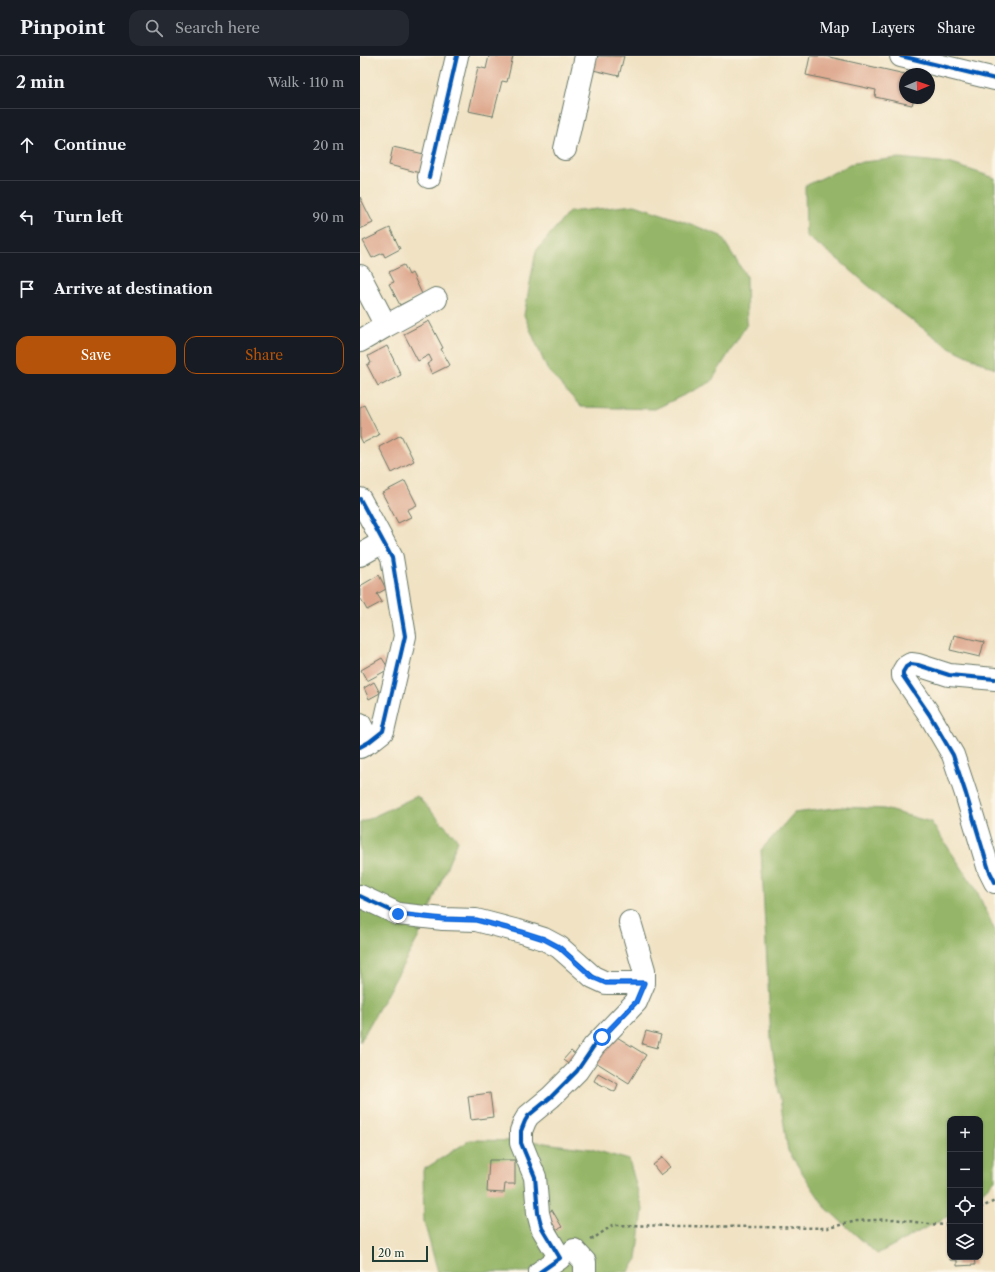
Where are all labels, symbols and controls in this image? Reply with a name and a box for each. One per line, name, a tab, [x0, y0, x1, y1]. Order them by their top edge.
search box	[129, 10, 409, 46]
text: Pinpoint	[20, 16, 105, 39]
icon: search	[143, 17, 165, 39]
text: Search here	[175, 18, 260, 37]
text: Map	[819, 19, 849, 37]
text: Layers	[871, 19, 915, 37]
text: Share	[937, 19, 975, 37]
north arrow	[899, 68, 935, 104]
text: 2 min	[16, 72, 65, 92]
text: Walk · 110 m	[268, 74, 344, 90]
icon: ahead	[16, 134, 38, 156]
text: Continue	[54, 135, 126, 154]
text: 20 m	[313, 137, 344, 153]
icon: left	[16, 206, 38, 228]
text: Turn left	[54, 207, 123, 226]
text: 90 m	[313, 209, 344, 225]
icon: arrive	[16, 278, 38, 300]
text: Arrive at destination	[54, 279, 213, 298]
button: Save	[16, 336, 176, 374]
button: Share	[184, 336, 344, 374]
route end	[389, 905, 407, 923]
route start	[593, 1028, 611, 1046]
map controls	[947, 1116, 983, 1260]
button: +	[947, 1116, 983, 1152]
button: −	[947, 1152, 983, 1188]
button: locate	[947, 1188, 983, 1224]
button: layers	[947, 1224, 983, 1260]
scale bar	[372, 1244, 428, 1263]
text: 20 m	[378, 1246, 404, 1260]

